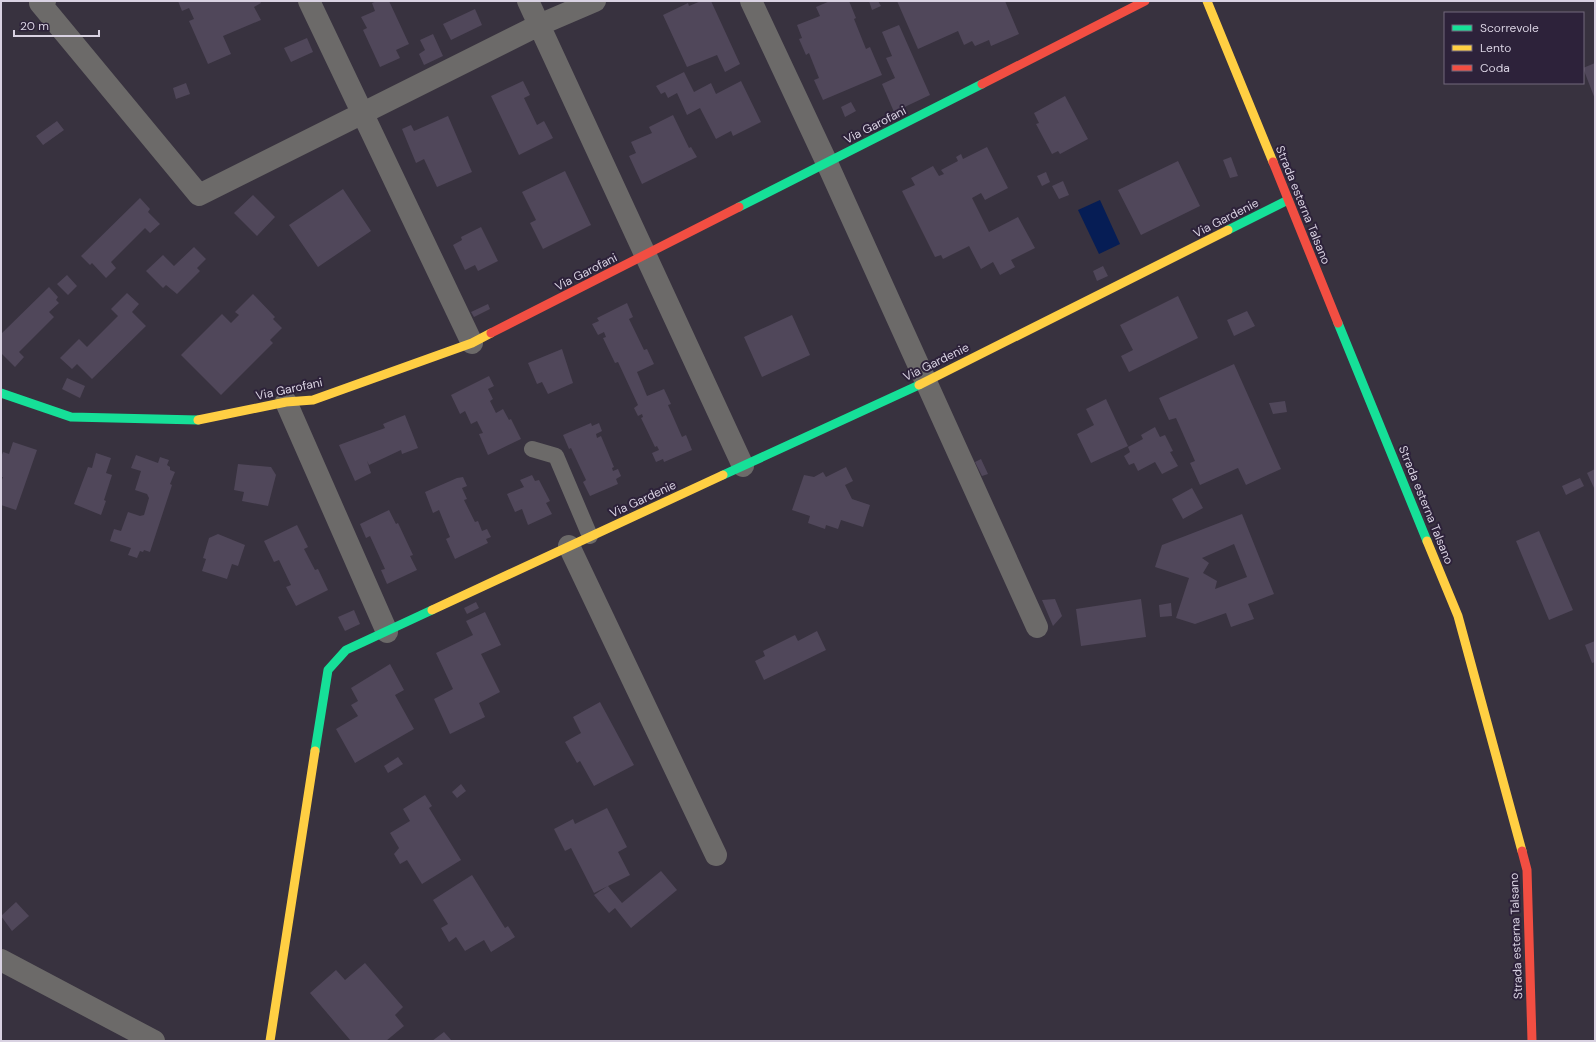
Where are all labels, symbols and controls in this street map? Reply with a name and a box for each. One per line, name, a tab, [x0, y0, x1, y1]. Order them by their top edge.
scale bar	[14, 12, 99, 38]
legend	[1444, 12, 1584, 84]
text: 20 m	[20, 18, 49, 34]
text: Scorrevole	[1480, 20, 1539, 36]
text: Lento	[1480, 40, 1511, 56]
text: Coda	[1480, 60, 1510, 76]
street label: Via Garofani	[841, 102, 909, 147]
street label: Strada esterna Talsano	[1272, 143, 1334, 267]
street label: Via Gardenie	[1191, 195, 1262, 241]
street label: Via Garofani	[552, 249, 620, 294]
street label: Via Gardenie	[900, 339, 972, 385]
street label: Via Garofani	[254, 374, 324, 404]
street label: Strada esterna Talsano	[1395, 443, 1457, 567]
street label: Via Gardenie	[607, 477, 679, 521]
street label: Strada esterna Talsano	[1506, 873, 1526, 999]

